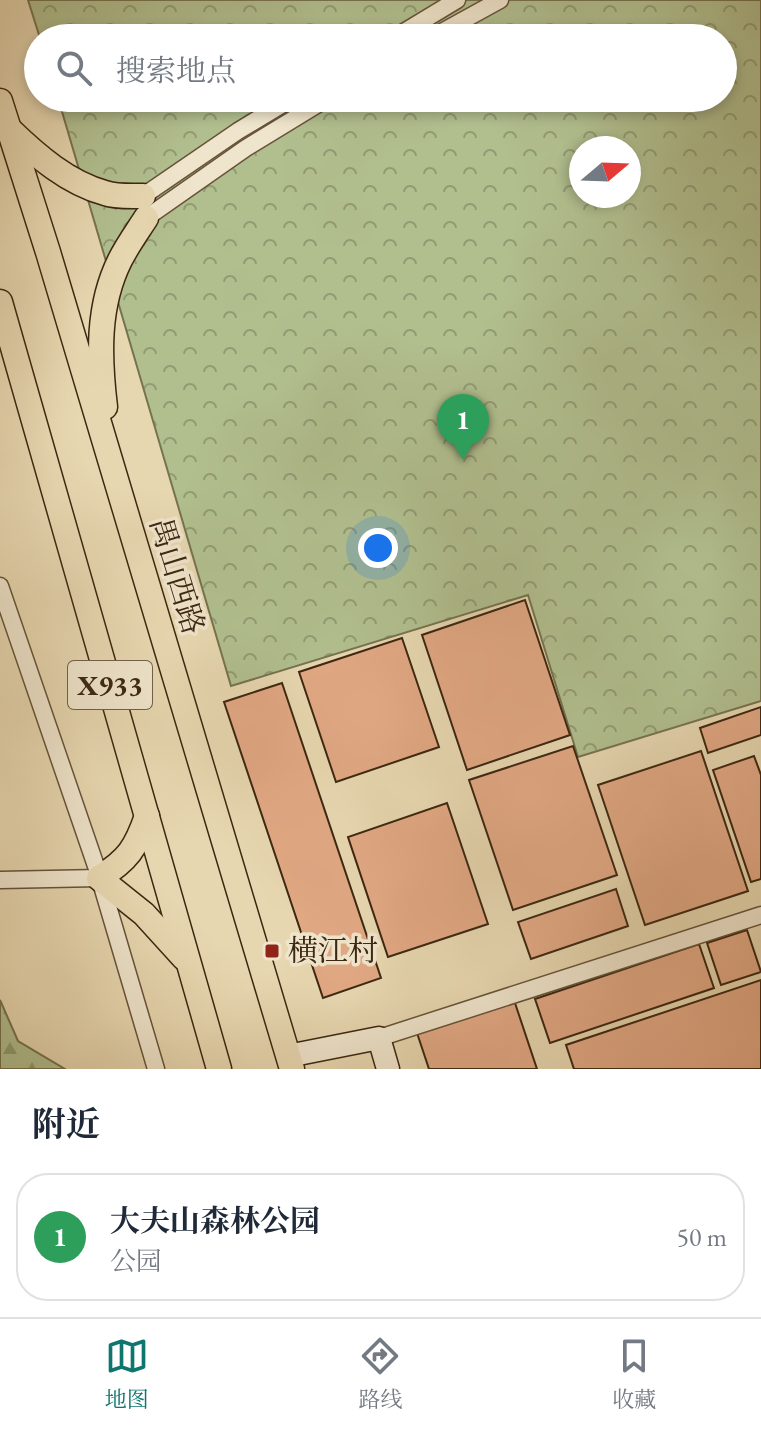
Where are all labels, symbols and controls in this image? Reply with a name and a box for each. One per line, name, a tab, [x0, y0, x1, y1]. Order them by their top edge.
search box	[24, 24, 737, 112]
icon: search	[52, 46, 96, 90]
text: 搜索地点	[116, 51, 236, 90]
north arrow	[569, 136, 641, 208]
pin: 1	[437, 394, 489, 460]
street label: 禺山西路	[141, 513, 214, 639]
your location	[358, 528, 398, 568]
road number: X933	[68, 661, 152, 709]
place label: 横江村	[288, 931, 378, 970]
marker: 横江村	[263, 942, 281, 960]
text: 附近	[32, 1102, 100, 1146]
text: 大夫山森林公园	[110, 1201, 320, 1240]
text: 1	[53, 1220, 67, 1254]
text: 50 m	[677, 1220, 727, 1254]
text: 公园	[110, 1244, 162, 1278]
tab: 地图	[105, 1334, 149, 1414]
tab: 路线	[358, 1334, 402, 1414]
tab: 收藏	[612, 1334, 656, 1414]

